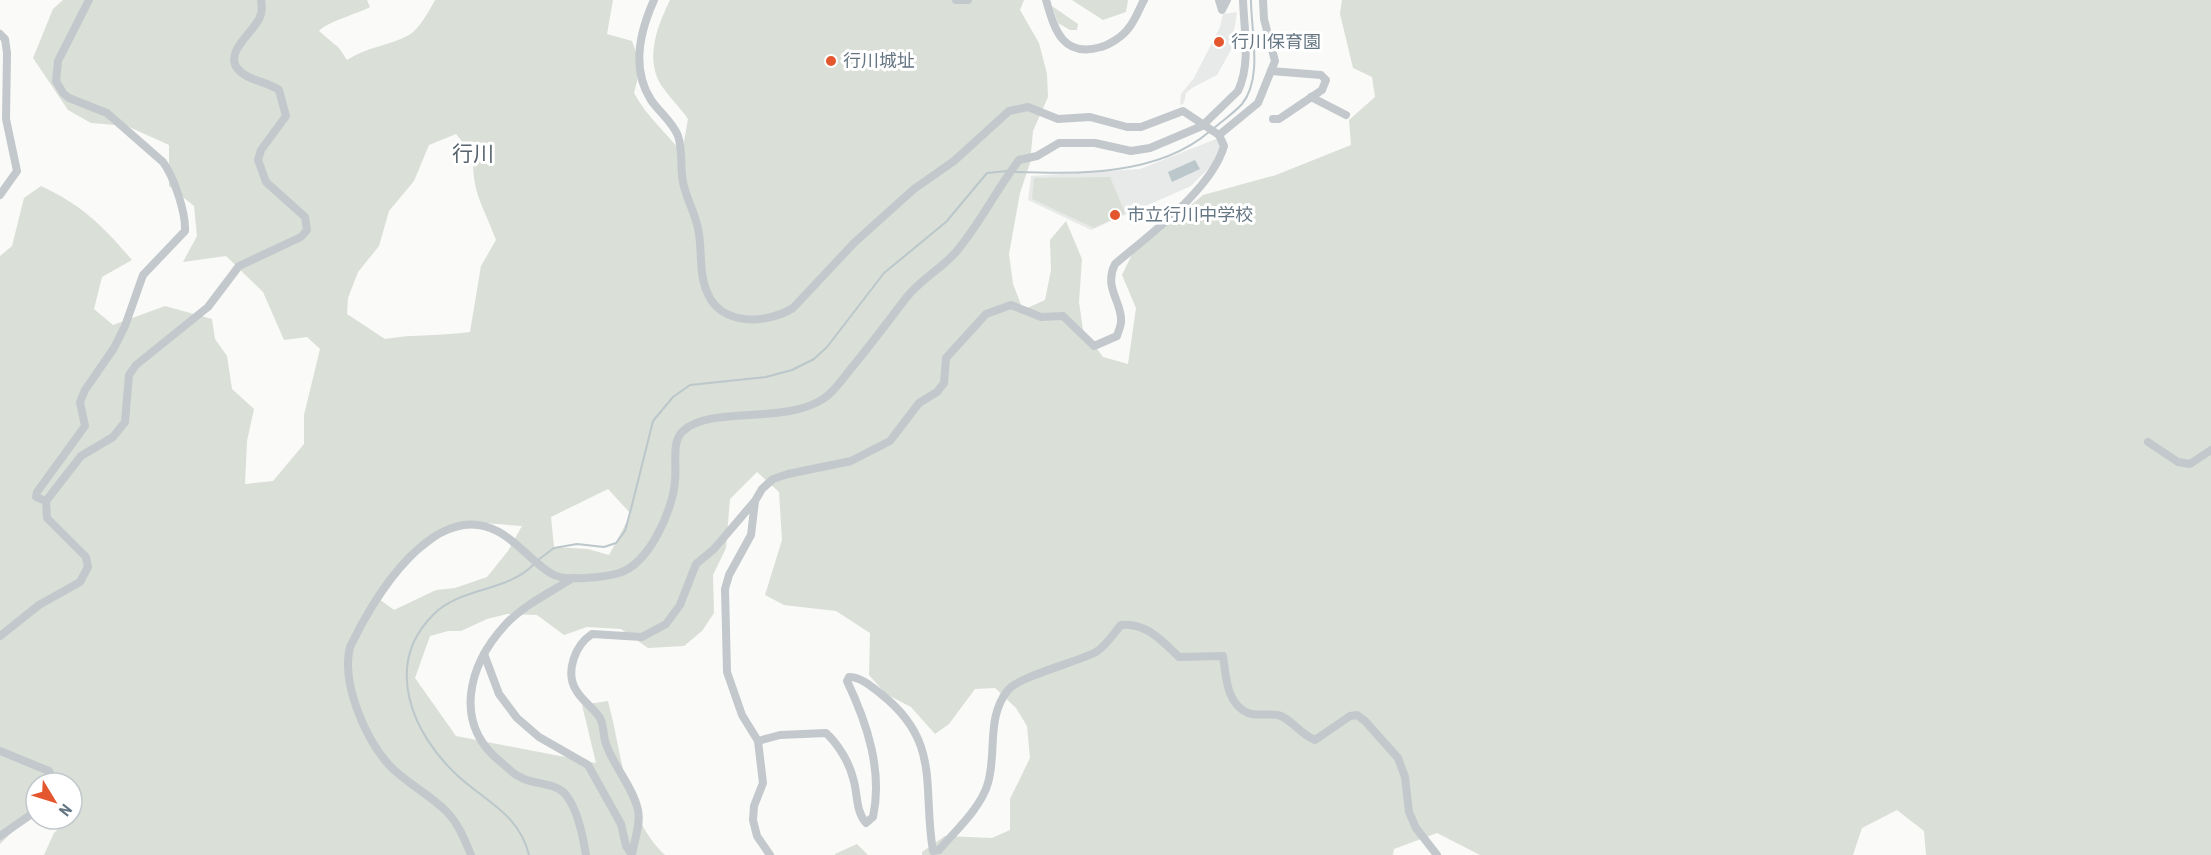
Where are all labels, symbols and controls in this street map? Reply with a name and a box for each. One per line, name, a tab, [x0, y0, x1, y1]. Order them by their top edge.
place label: 行川保育園	[1231, 31, 1321, 52]
marker: 行川保育園	[1212, 35, 1226, 49]
place label: 行川城址	[843, 50, 915, 71]
marker: 行川城址	[824, 54, 838, 68]
district label: 行川	[452, 142, 494, 166]
place label: 市立行川中学校	[1127, 204, 1253, 225]
marker: 市立行川中学校	[1108, 208, 1122, 222]
north arrow	[24, 771, 84, 831]
text: N	[55, 800, 76, 820]

